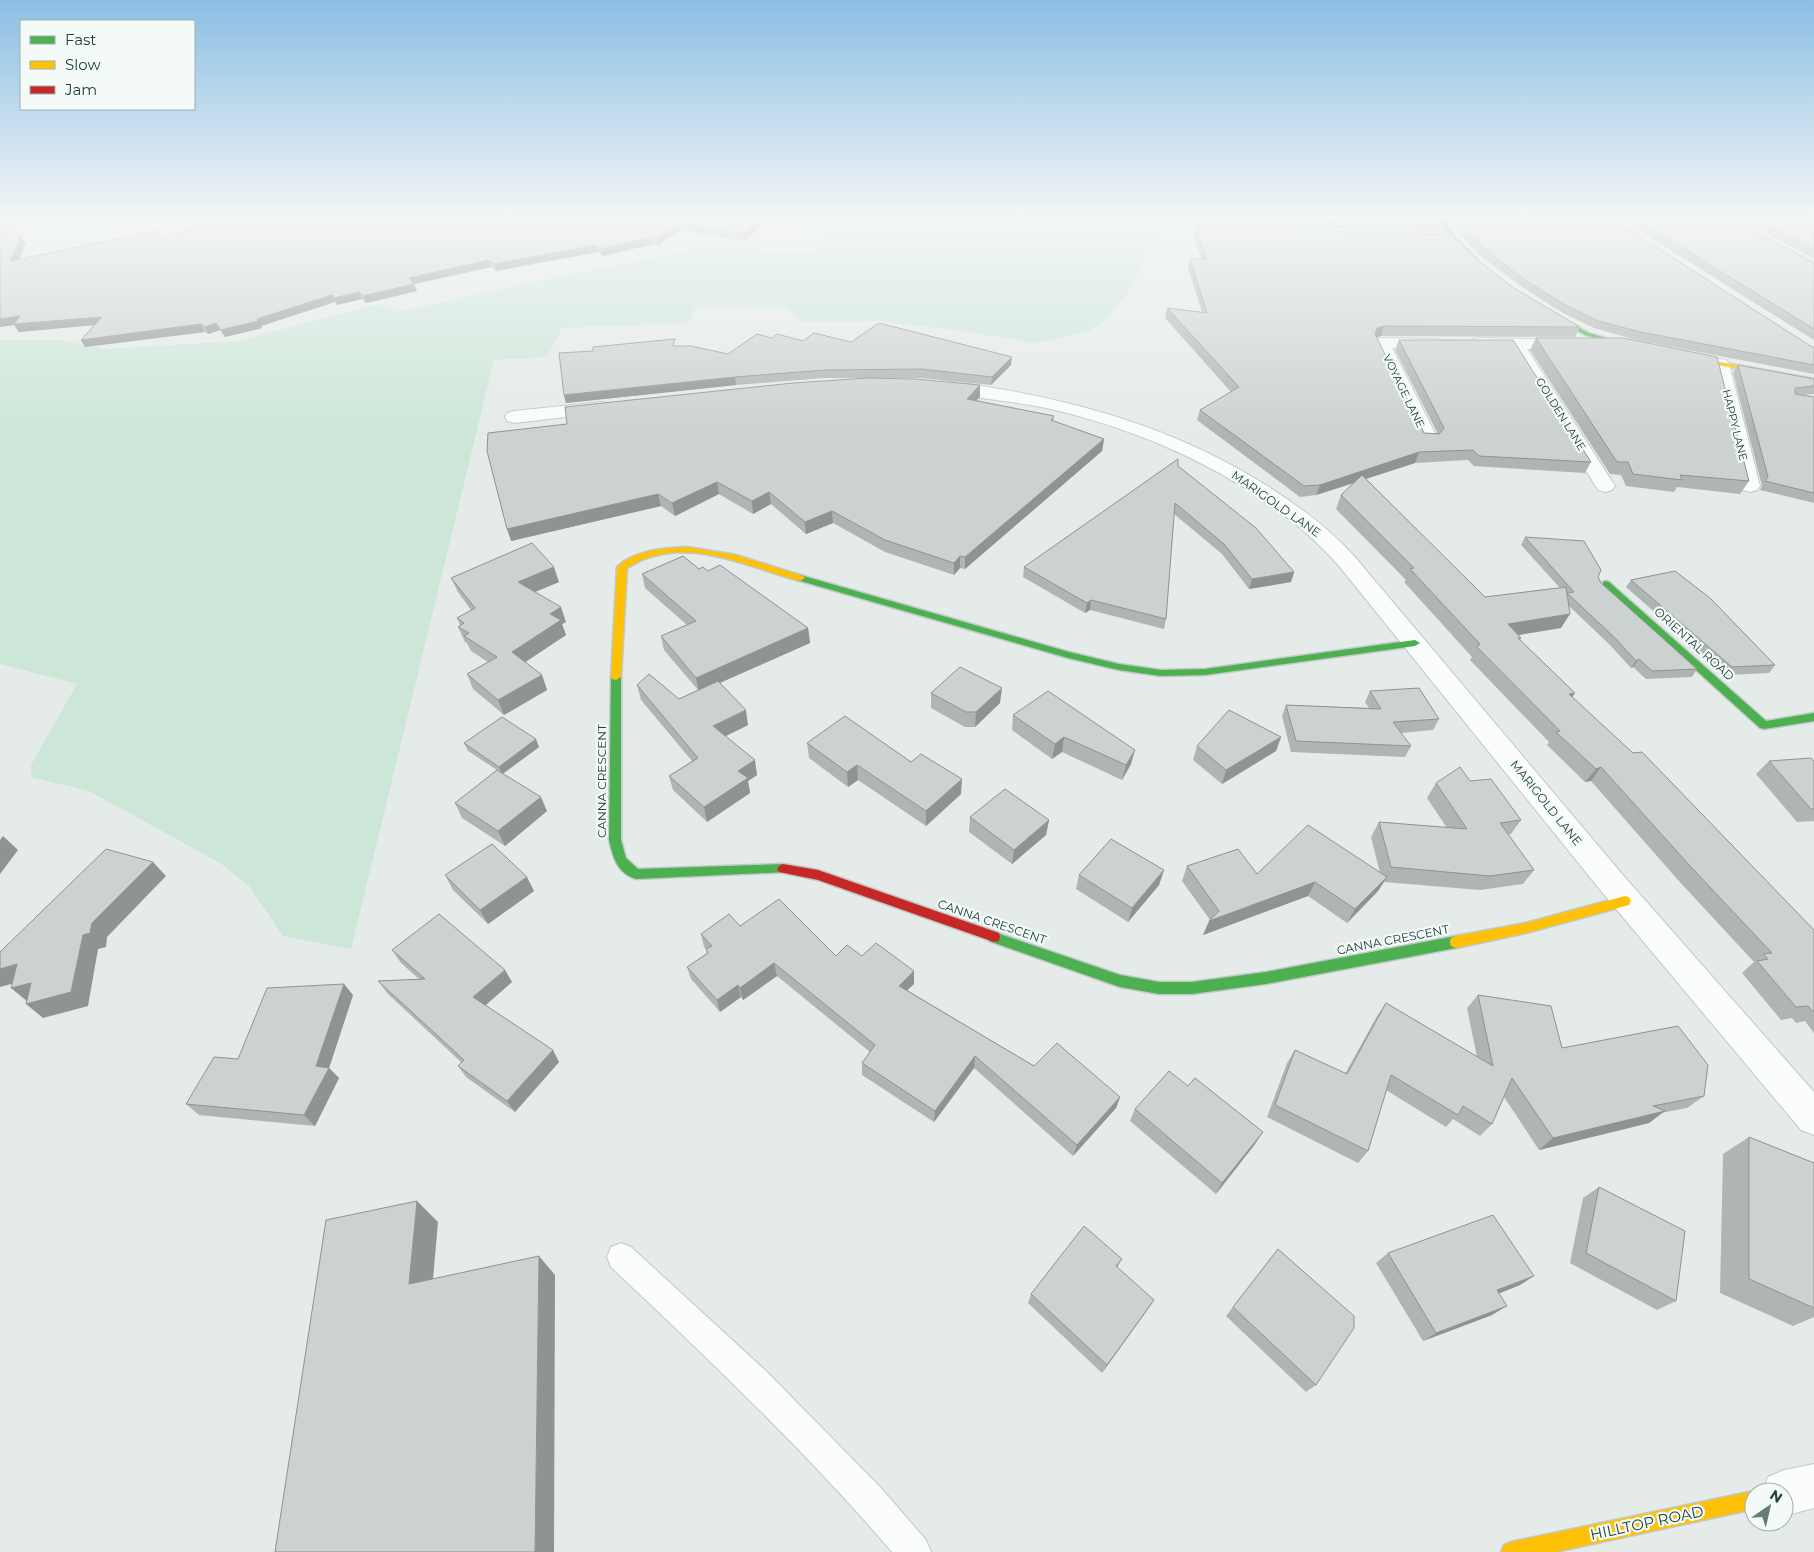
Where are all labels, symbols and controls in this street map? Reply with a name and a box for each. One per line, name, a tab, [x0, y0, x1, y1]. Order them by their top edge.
legend	[20, 20, 195, 110]
text: Fast	[65, 30, 96, 49]
text: Slow	[65, 55, 101, 74]
text: Jam	[64, 80, 97, 99]
street label: VOYAGE LANE	[1380, 352, 1428, 430]
street label: GOLDEN LANE	[1533, 375, 1589, 453]
street label: HAPPY LANE	[1719, 388, 1751, 462]
street label: MARIGOLD LANE	[1229, 467, 1324, 540]
street label: ORIENTAL ROAD	[1651, 604, 1738, 684]
street label: CANNA CRESCENT	[594, 724, 609, 838]
street label: MARIGOLD LANE	[1507, 757, 1585, 848]
street label: CANNA CRESCENT	[936, 896, 1049, 947]
street label: CANNA CRESCENT	[1336, 921, 1450, 958]
north arrow	[1744, 1482, 1794, 1532]
text: N	[1767, 1486, 1786, 1507]
street label: HILLTOP ROAD	[1588, 1501, 1705, 1544]

